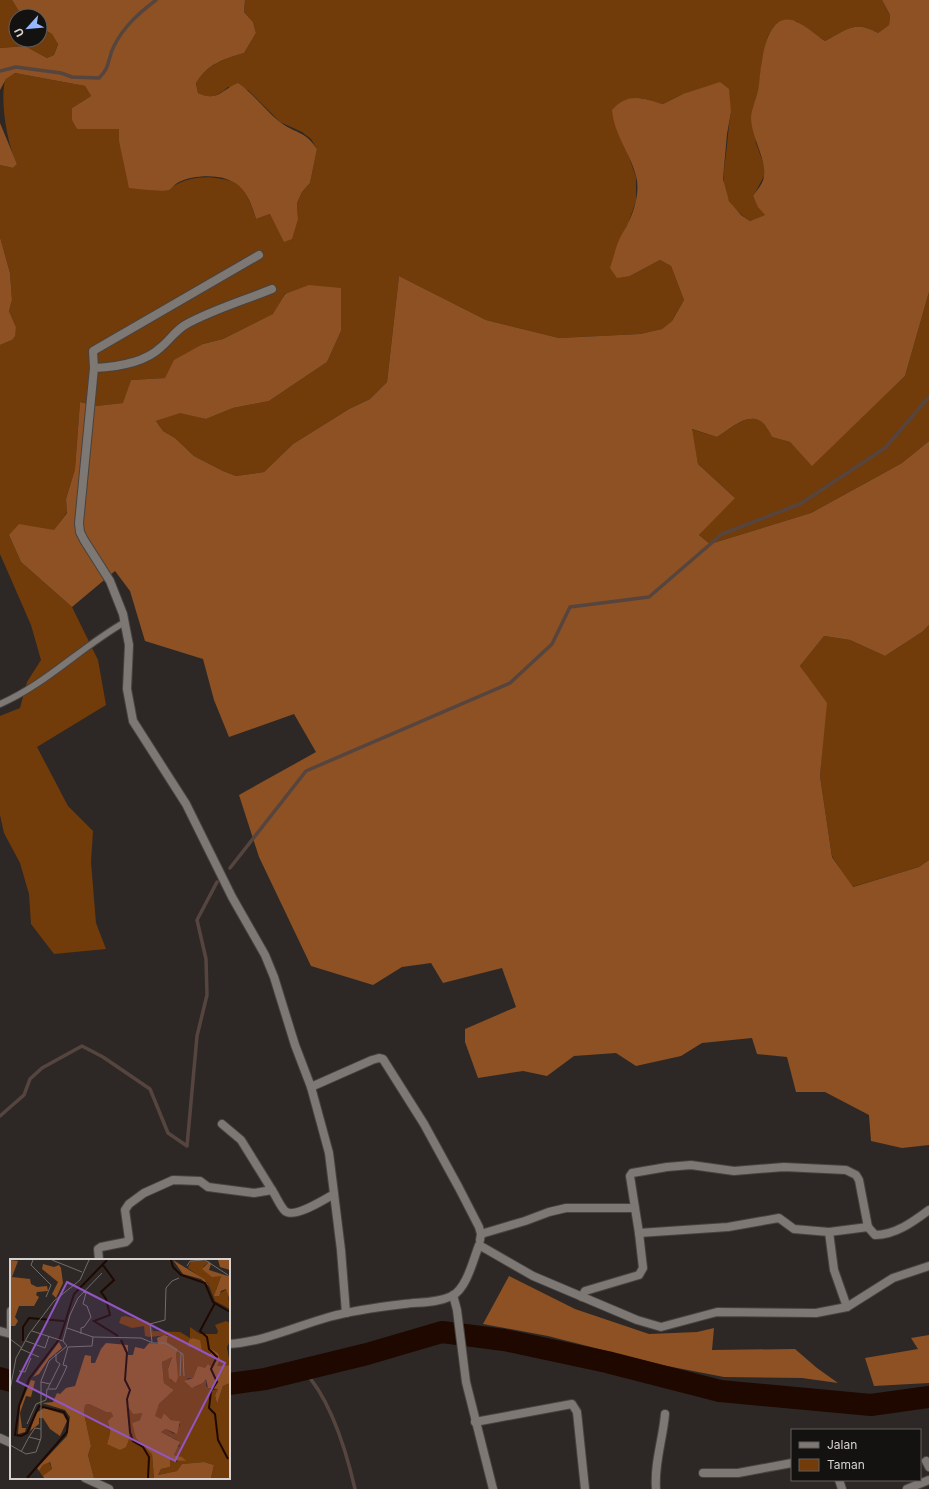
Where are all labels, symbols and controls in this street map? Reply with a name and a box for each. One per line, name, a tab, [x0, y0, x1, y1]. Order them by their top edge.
north arrow	[8, 8, 48, 48]
text: U	[11, 26, 27, 39]
inset map	[10, 1259, 230, 1479]
legend	[791, 1429, 921, 1481]
text: Jalan	[827, 1437, 857, 1452]
text: Taman	[827, 1457, 865, 1472]

